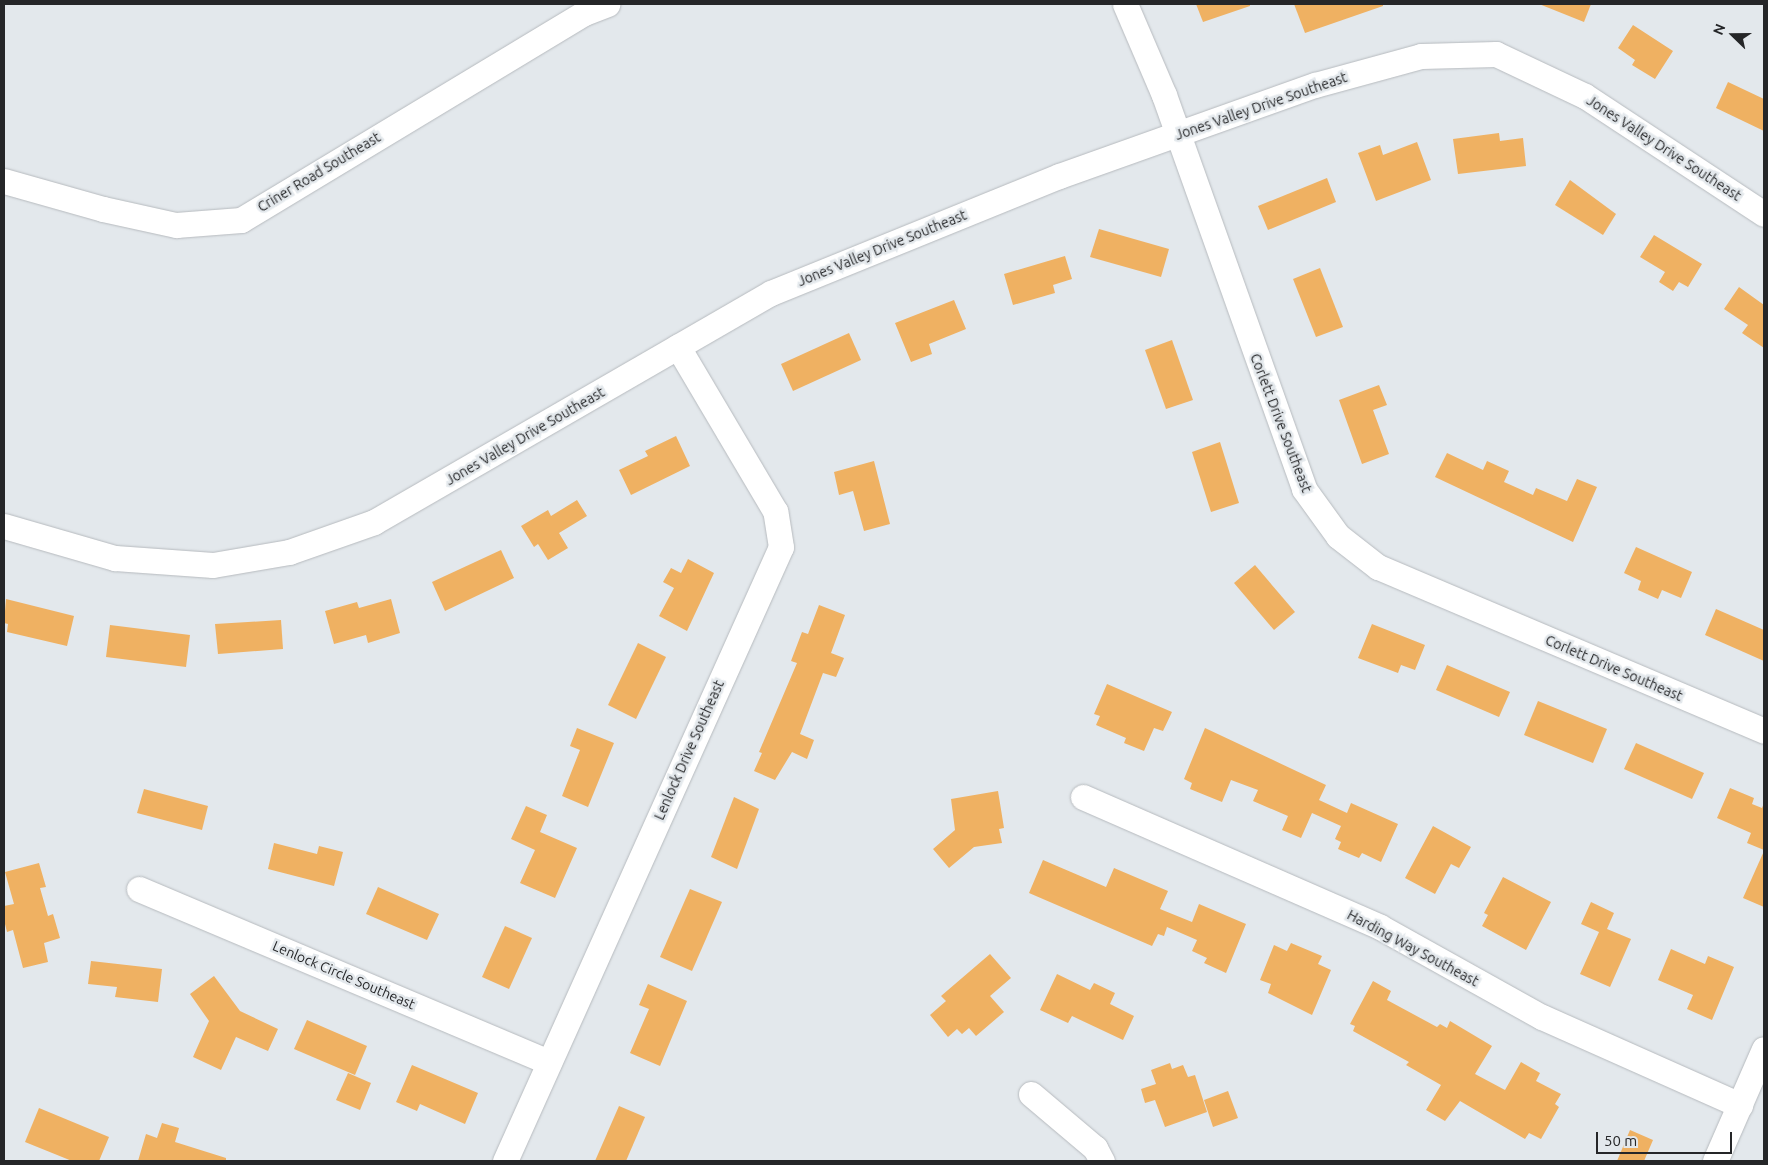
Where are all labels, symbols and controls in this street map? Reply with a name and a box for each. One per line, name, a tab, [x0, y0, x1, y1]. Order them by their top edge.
north arrow	[1708, 10, 1758, 60]
text: N	[1710, 22, 1728, 37]
street label: Jones Valley Drive Southeast	[1173, 69, 1349, 143]
street label: Jones Valley Drive Southeast	[1584, 92, 1744, 204]
street label: Criner Road Southeast	[254, 129, 384, 215]
street label: Jones Valley Drive Southeast	[795, 206, 969, 290]
street label: Corlett Drive Southeast	[1247, 351, 1315, 495]
street label: Jones Valley Drive Southeast	[443, 384, 607, 488]
street label: Corlett Drive Southeast	[1543, 631, 1685, 705]
street label: Lenlock Drive Southeast	[651, 677, 727, 823]
street label: Harding Way Southeast	[1344, 906, 1482, 990]
street label: Lenlock Circle Southeast	[270, 937, 418, 1013]
scale bar	[1598, 1122, 1734, 1154]
text: 50 m	[1604, 1132, 1637, 1149]

